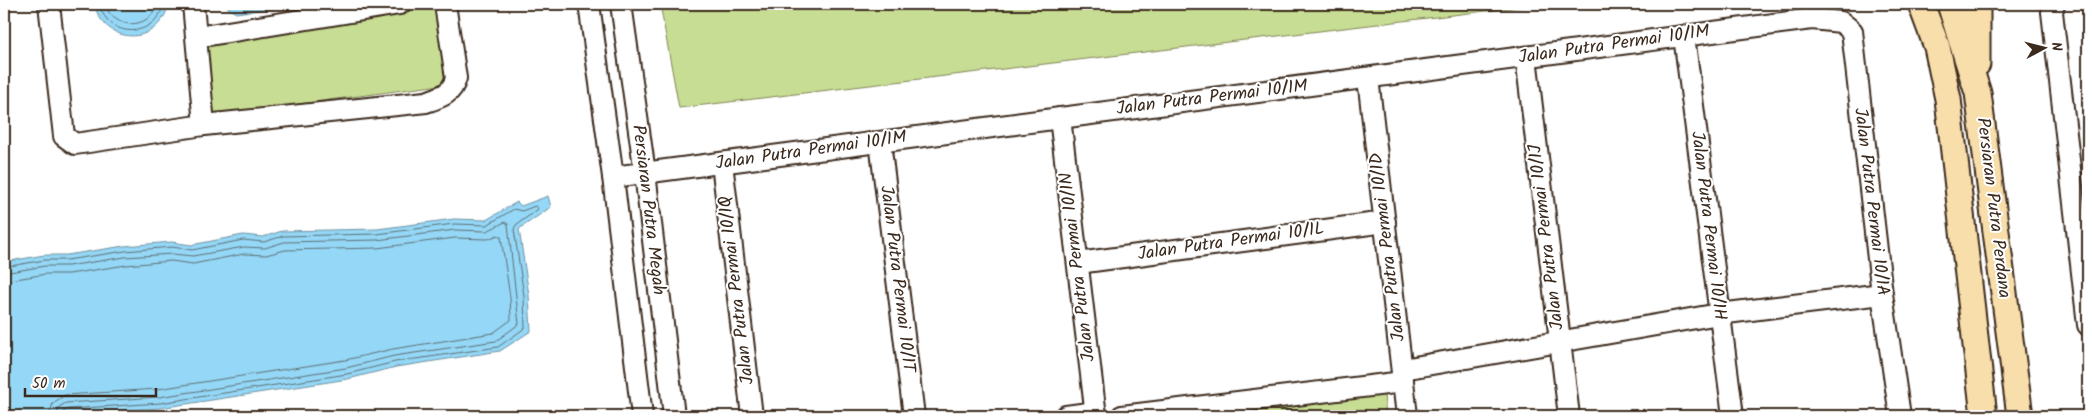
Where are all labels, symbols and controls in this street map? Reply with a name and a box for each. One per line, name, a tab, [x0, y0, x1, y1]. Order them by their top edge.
street label: Jalan Putra Permai 10/1M	[1517, 17, 1712, 73]
north arrow	[2020, 22, 2070, 72]
text: N	[2044, 41, 2067, 52]
street label: Jalan Putra Permai 10/1M	[1115, 72, 1310, 124]
street label: Jalan Putra Permai 10/1A	[1845, 106, 1897, 298]
street label: Persiaran Putra Perdana	[1968, 116, 2018, 300]
street label: Persiaran Putra Megah	[623, 123, 673, 297]
street label: Jalan Putra Permai 10/1M	[714, 123, 909, 179]
street label: Jalan Putra Permai 10/1H	[1682, 130, 1734, 322]
street label: Jalan Putra Permai 10/1J	[1521, 142, 1573, 331]
street label: Jalan Putra Permai 10/1D	[1362, 151, 1414, 343]
street label: Jalan Putra Permai 10/1N	[1052, 171, 1104, 363]
street label: Jalan Putra Permai 10/1T	[871, 184, 923, 375]
street label: Jalan Putra Permai 10/1Q	[711, 194, 763, 386]
street label: Jalan Putra Permai 10/1L	[1136, 215, 1326, 269]
scale bar	[25, 365, 156, 397]
text: 50 m	[32, 372, 66, 396]

